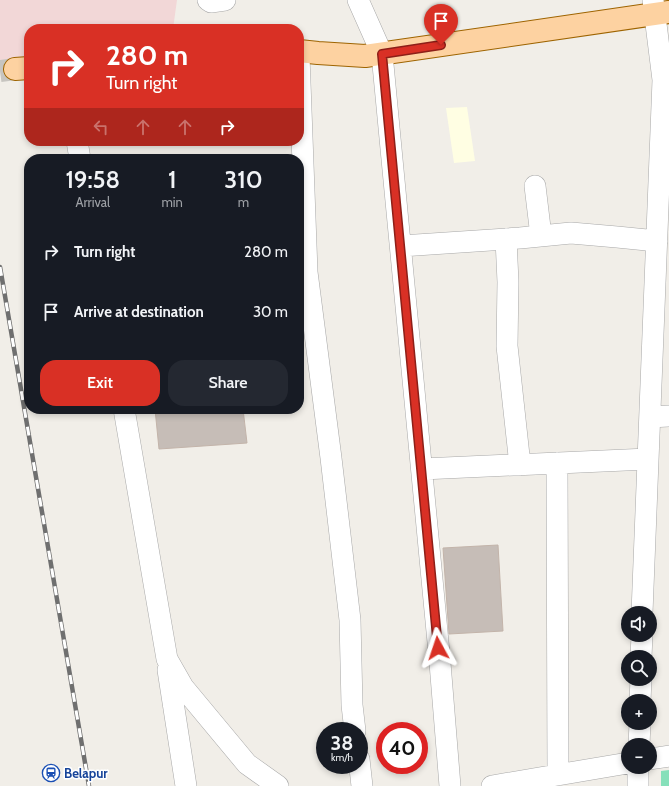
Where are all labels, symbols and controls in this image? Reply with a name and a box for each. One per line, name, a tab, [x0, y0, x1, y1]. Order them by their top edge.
pin	[424, 4, 458, 45]
icon: arrive	[430, 10, 452, 32]
text: 280 m	[106, 38, 188, 72]
icon: right	[40, 40, 92, 92]
text: Turn right	[106, 72, 177, 94]
icon: left	[90, 116, 112, 138]
icon: ahead	[132, 116, 154, 138]
icon: ahead	[174, 116, 196, 138]
icon: right	[216, 116, 238, 138]
text: 19:58	[65, 165, 120, 194]
text: 1	[168, 165, 176, 194]
text: 310	[224, 165, 263, 194]
text: Arrival	[75, 194, 110, 210]
text: min	[161, 194, 183, 210]
text: m	[238, 194, 249, 210]
icon: right	[40, 241, 62, 263]
text: Turn right	[74, 243, 135, 261]
text: 280 m	[244, 243, 288, 261]
icon: arrive	[40, 301, 62, 323]
text: Arrive at destination	[74, 303, 204, 321]
text: 30 m	[253, 303, 288, 321]
button: Exit	[40, 360, 160, 406]
button: Share	[168, 360, 288, 406]
map controls	[621, 606, 657, 774]
button: sound	[621, 606, 657, 642]
position arrow	[417, 627, 459, 669]
button: search	[621, 650, 657, 686]
button: +	[621, 694, 657, 730]
speed limit sign: 40	[376, 722, 428, 774]
text: 38	[331, 731, 353, 755]
button: −	[621, 738, 657, 774]
text: km/h	[331, 751, 353, 764]
station icon: Belapur	[41, 763, 61, 783]
place label: Belapur	[64, 765, 108, 781]

